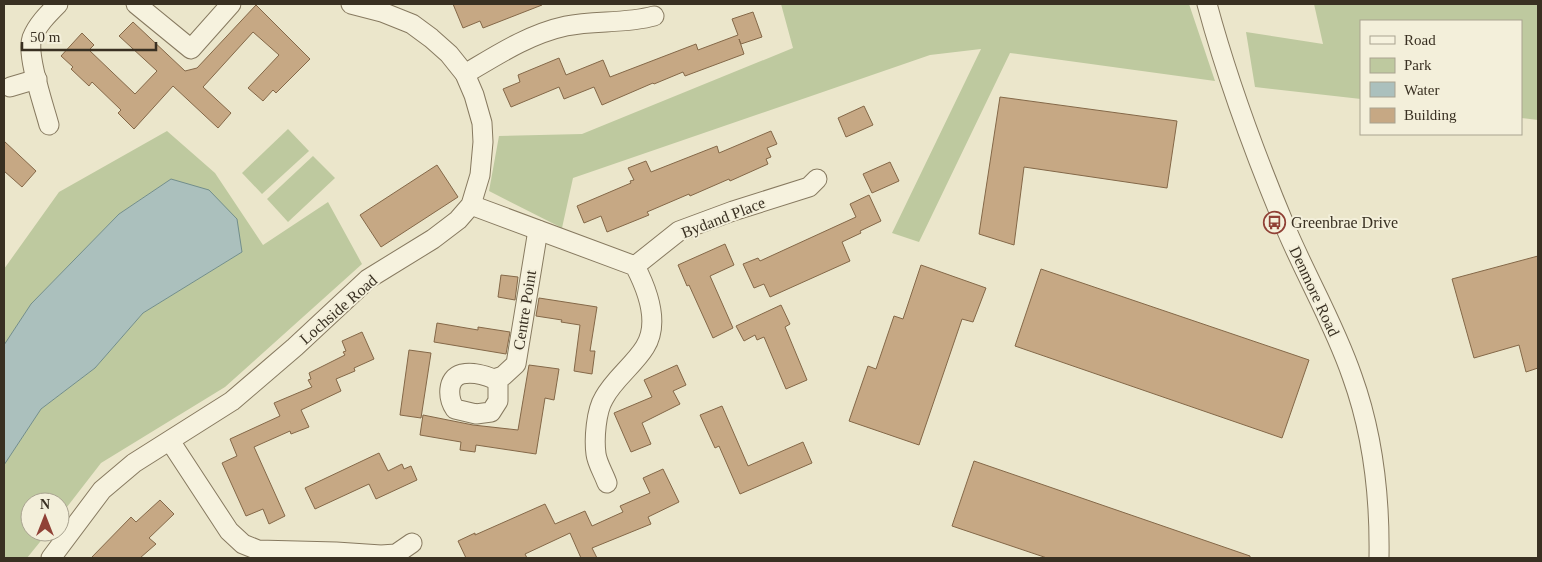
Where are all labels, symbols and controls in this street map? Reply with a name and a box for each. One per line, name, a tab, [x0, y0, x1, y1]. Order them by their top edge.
scale bar	[22, 20, 156, 52]
legend	[1360, 20, 1522, 135]
text: 50 m	[30, 29, 61, 45]
text: Road	[1404, 32, 1436, 48]
text: Park	[1404, 57, 1432, 73]
text: Water	[1404, 82, 1439, 98]
text: Building	[1404, 107, 1457, 123]
street label: Bydand Place	[679, 194, 768, 242]
bus stop icon: Greenbrae Drive	[1263, 210, 1287, 234]
place label: Greenbrae Drive	[1291, 214, 1398, 231]
street label: Denmore Road	[1286, 244, 1343, 339]
street label: Centre Point	[510, 268, 539, 351]
street label: Lochside Road	[296, 271, 380, 347]
north arrow	[20, 492, 70, 542]
text: N	[40, 497, 50, 512]

